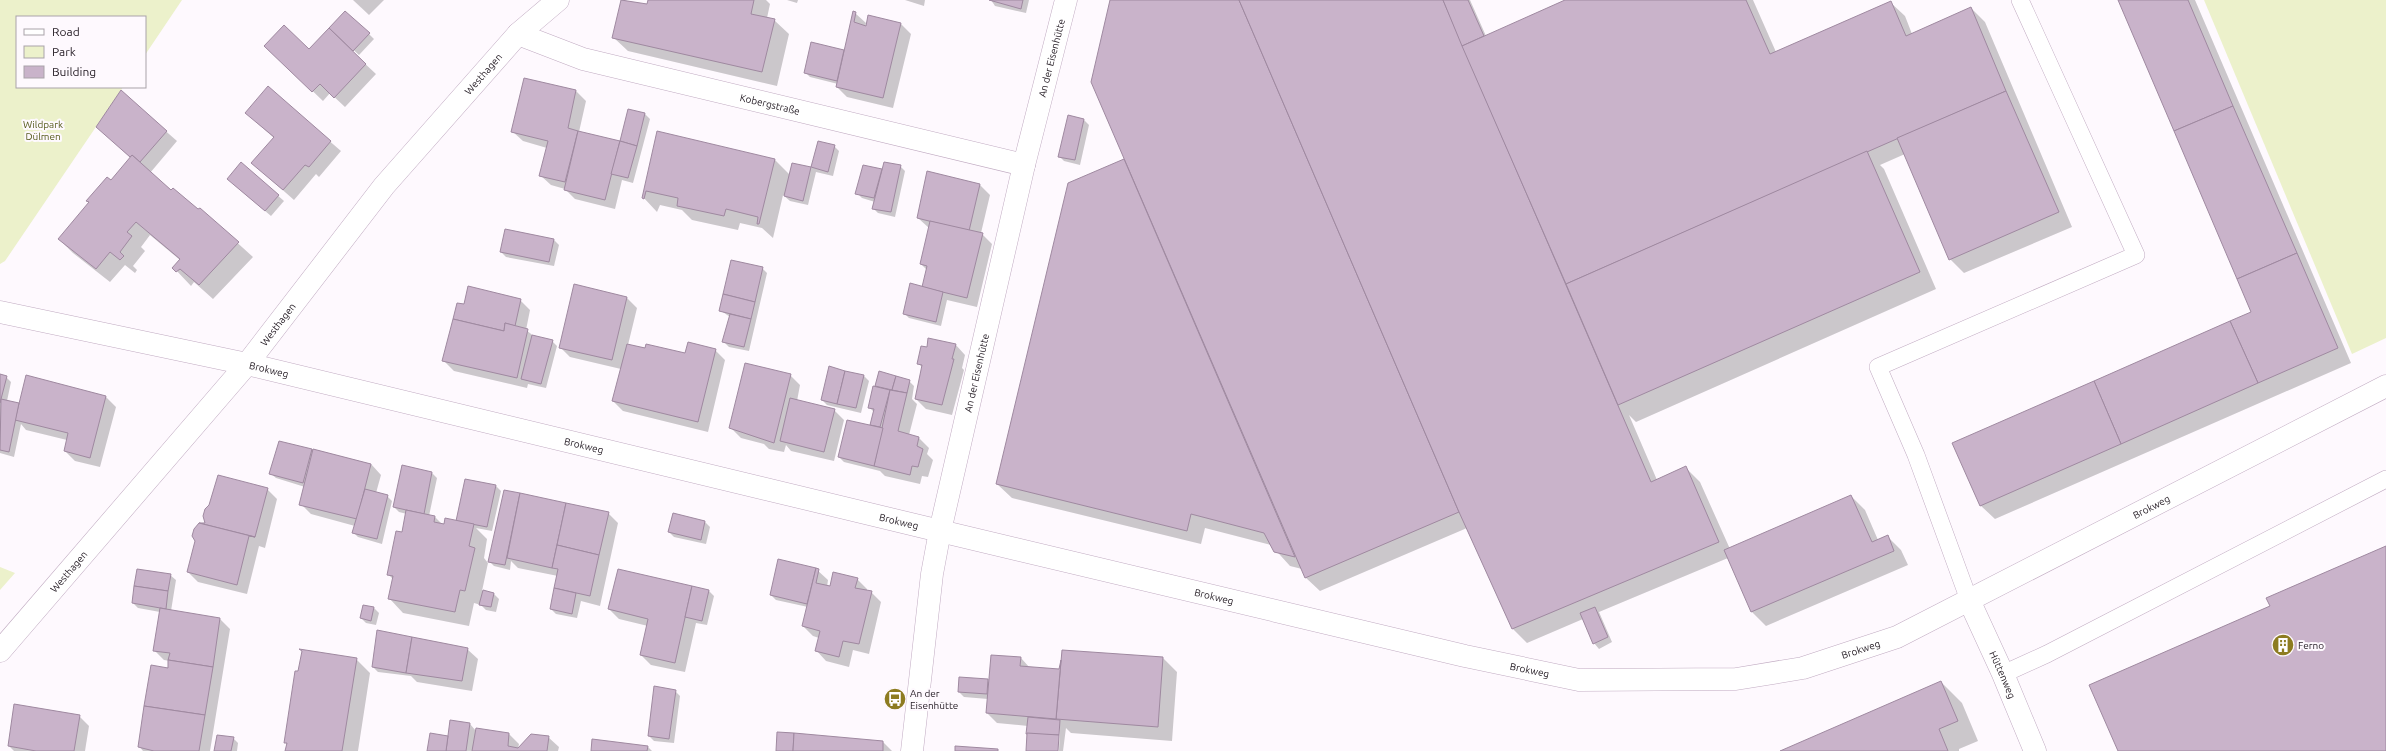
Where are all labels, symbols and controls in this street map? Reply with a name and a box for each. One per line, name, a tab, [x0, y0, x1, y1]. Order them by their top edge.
legend	[16, 16, 146, 88]
street label: An der Eisenhütte	[1036, 17, 1067, 98]
text: Road	[52, 25, 80, 38]
text: Park	[52, 45, 76, 58]
street label: Westhagen	[462, 51, 504, 96]
text: Building	[52, 65, 96, 78]
street label: Kobergstraße	[739, 91, 801, 116]
park label: Wildpark Dülmen	[23, 119, 63, 142]
street label: Westhagen	[258, 301, 298, 348]
street label: An der Eisenhütte	[962, 333, 991, 413]
street label: Brokweg	[248, 359, 290, 379]
street label: Brokweg	[563, 435, 605, 455]
street label: Brokweg	[2131, 492, 2172, 521]
street label: Brokweg	[878, 511, 920, 531]
street label: Westhagen	[48, 549, 89, 594]
street label: Brokweg	[1193, 586, 1235, 606]
building icon: Ferno	[2270, 632, 2296, 658]
street label: Brokweg	[1840, 637, 1881, 661]
place label: Ferno	[2298, 640, 2324, 651]
street label: Hüttenweg	[1988, 649, 2018, 700]
street label: Brokweg	[1509, 660, 1550, 679]
bus stop icon: An der Eisenhütte	[882, 686, 908, 712]
place label: An der Eisenhütte	[910, 688, 958, 711]

